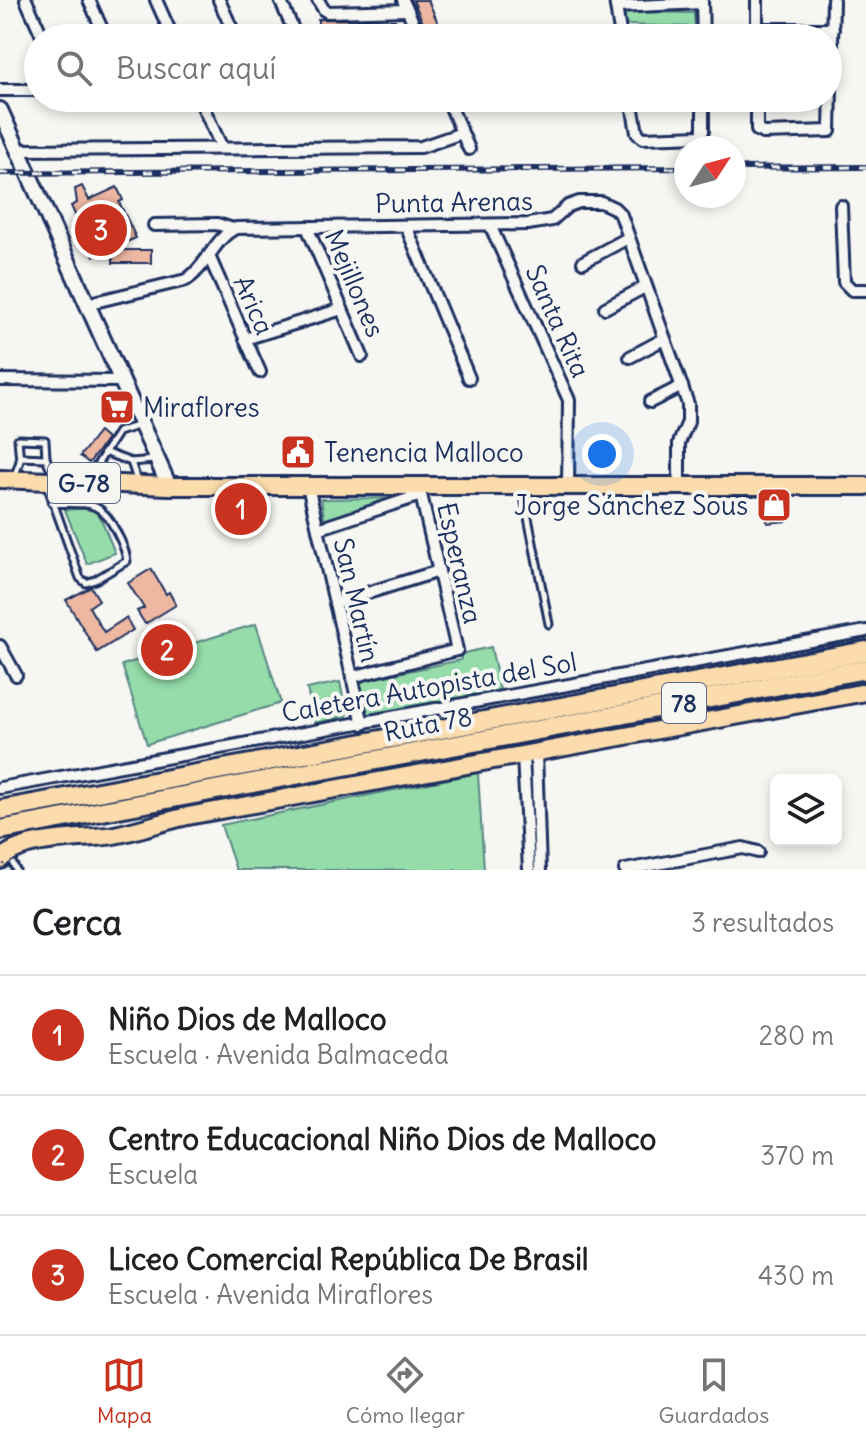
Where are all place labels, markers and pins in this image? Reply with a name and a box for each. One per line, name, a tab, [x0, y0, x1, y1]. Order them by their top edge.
pin: 3	[75, 200, 127, 260]
supermarket icon: Miraflores	[98, 388, 136, 426]
place label: Miraflores	[143, 391, 260, 424]
public building icon: Tenencia Malloco	[279, 433, 317, 471]
place label: Tenencia Malloco	[324, 436, 524, 469]
pin: 1	[215, 479, 267, 539]
shop icon: Jorge Sánchez Sous	[755, 486, 793, 524]
place label: Jorge Sánchez Sous	[514, 489, 748, 522]
pin: 2	[141, 620, 193, 680]

